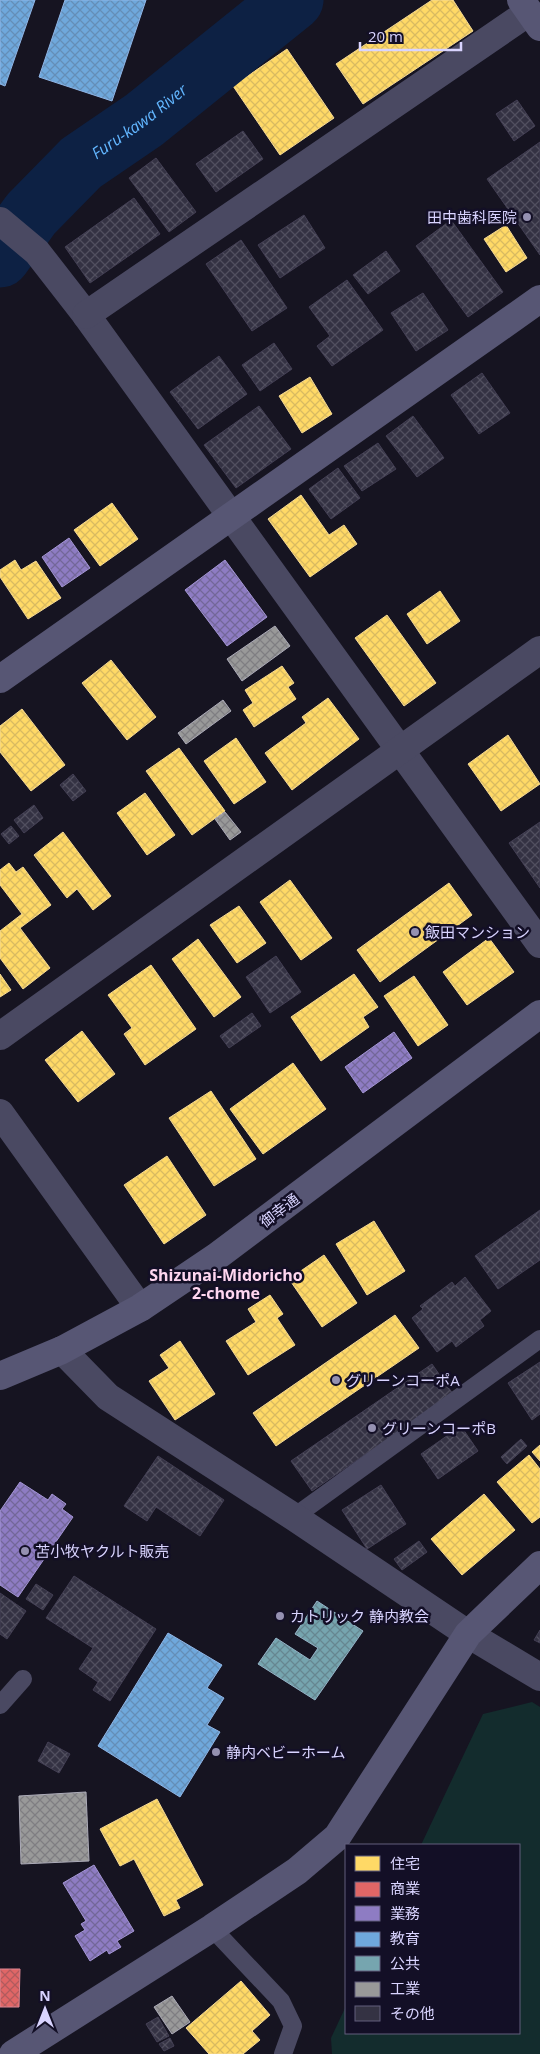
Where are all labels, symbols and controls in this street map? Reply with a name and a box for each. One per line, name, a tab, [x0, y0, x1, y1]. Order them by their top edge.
scale bar	[360, 20, 461, 52]
text: 20 m	[368, 26, 403, 46]
water label: Furu-kawa River	[87, 78, 192, 164]
place label: 田中歯科医院	[427, 207, 517, 227]
marker: 田中歯科医院	[521, 211, 533, 223]
place label: 飯田マンション	[425, 922, 530, 942]
marker: 飯田マンション	[409, 926, 421, 938]
street label: 御幸通	[255, 1188, 303, 1232]
district label: Shizunai-Midoricho 2-chome	[149, 1264, 303, 1304]
place label: グリーンコーポA	[346, 1370, 460, 1390]
marker: グリーンコーポA	[330, 1374, 342, 1386]
place label: グリーンコーポB	[382, 1418, 496, 1438]
marker: グリーンコーポB	[366, 1422, 378, 1434]
place label: 苫小牧ヤクルト販売	[35, 1541, 170, 1561]
marker: 苫小牧ヤクルト販売	[19, 1545, 31, 1557]
place label: カトリック 静内教会	[290, 1606, 429, 1626]
marker: カトリック 静内教会	[274, 1610, 286, 1622]
place label: 静内ベビーホーム	[226, 1742, 346, 1762]
marker: 静内ベビーホーム	[210, 1746, 222, 1758]
legend	[345, 1844, 520, 2034]
text: 住宅	[390, 1853, 420, 1873]
text: 商業	[390, 1878, 420, 1898]
text: 業務	[390, 1903, 420, 1923]
text: 教育	[390, 1928, 420, 1948]
text: 公共	[390, 1953, 420, 1973]
text: 工業	[390, 1978, 420, 1998]
north arrow	[20, 1984, 70, 2034]
text: N	[39, 1986, 51, 2005]
text: その他	[390, 2003, 435, 2023]

